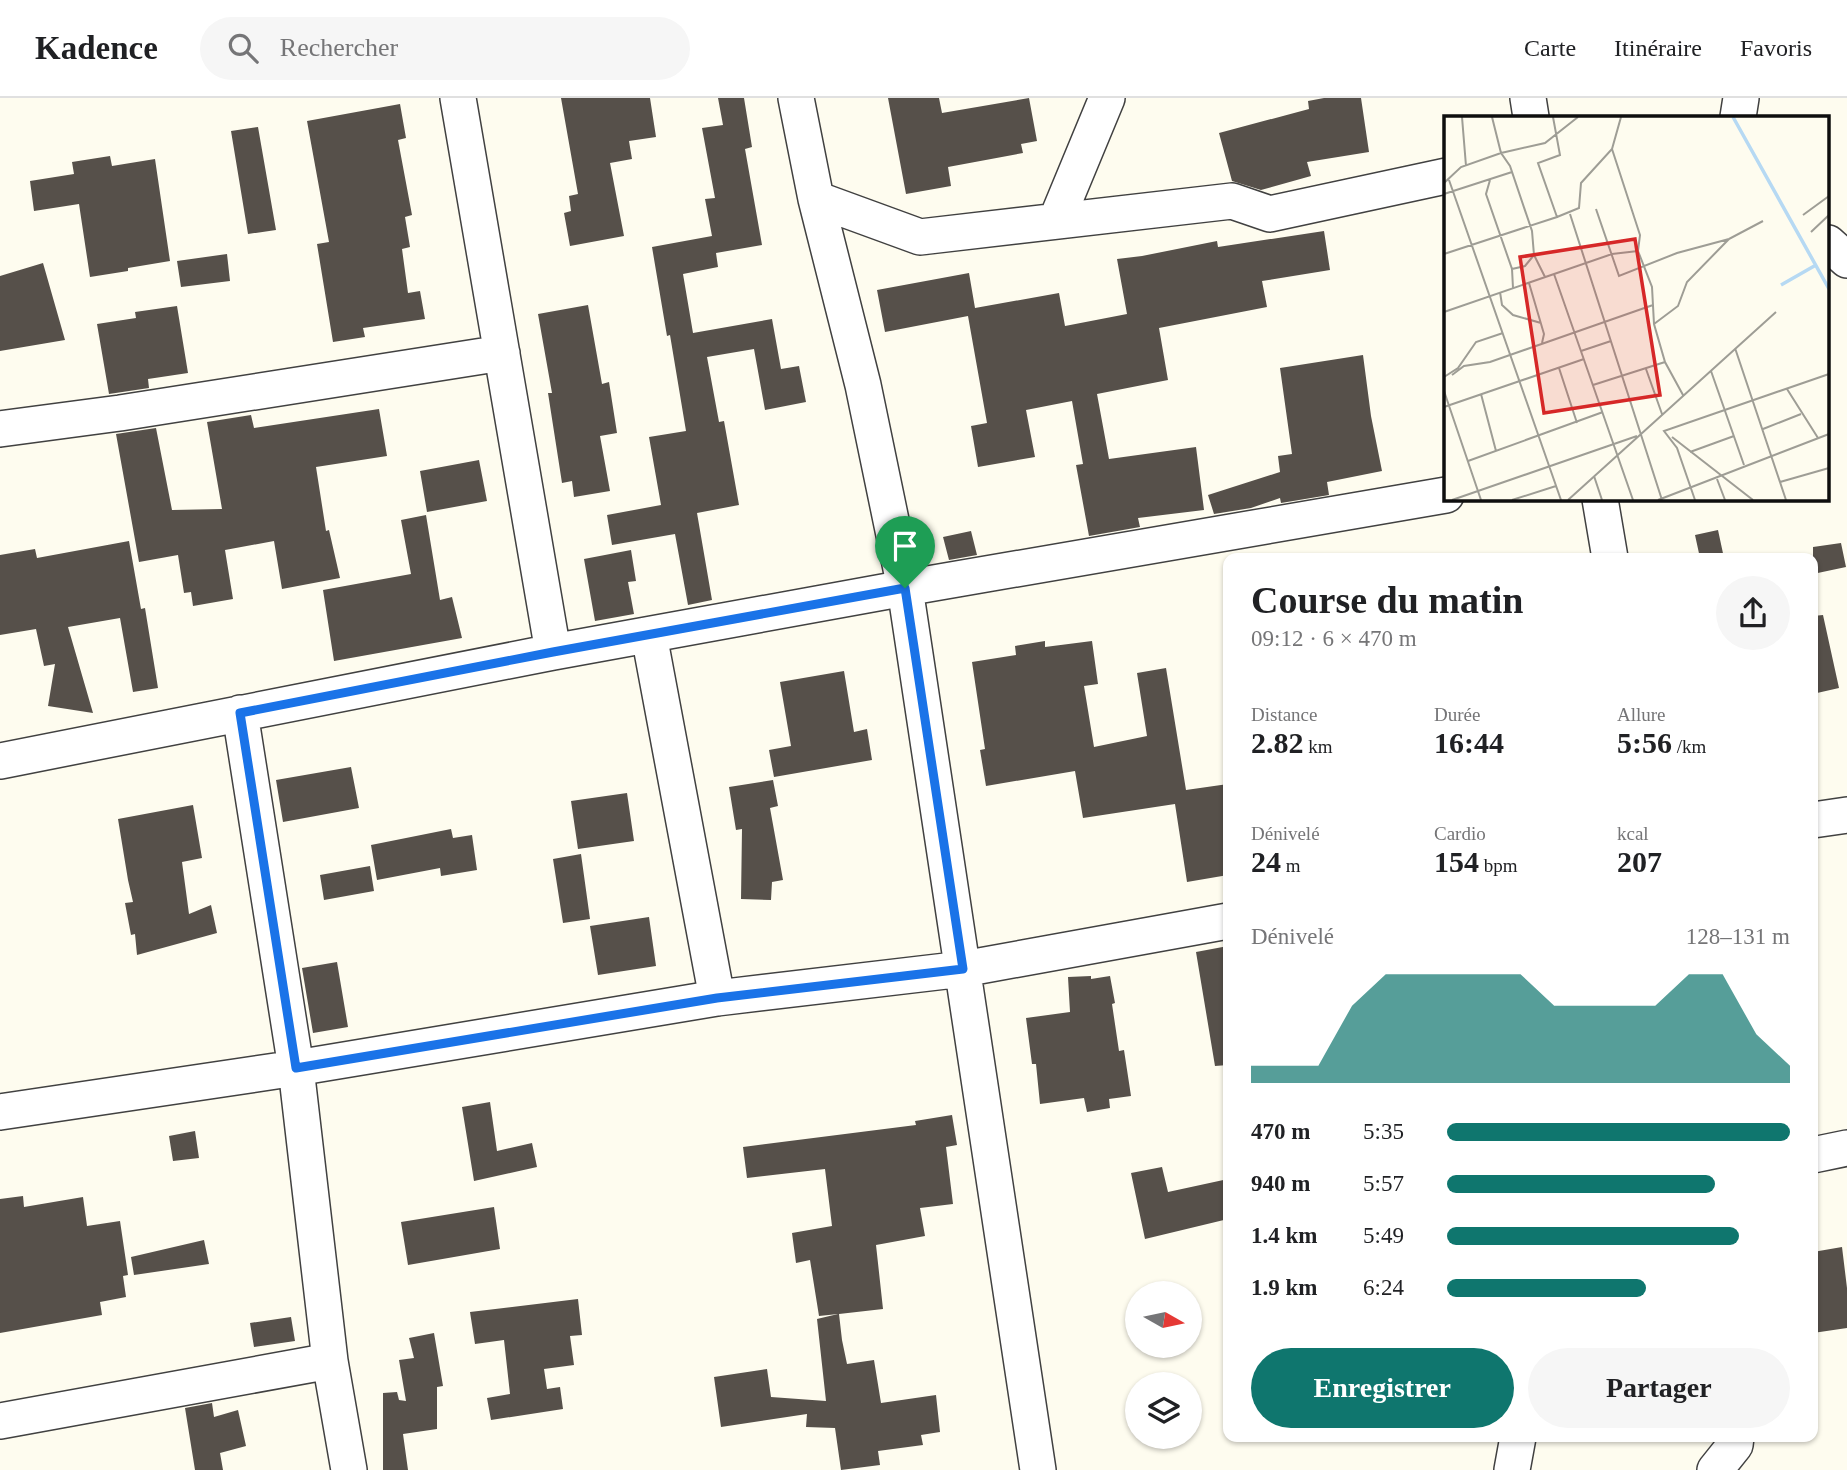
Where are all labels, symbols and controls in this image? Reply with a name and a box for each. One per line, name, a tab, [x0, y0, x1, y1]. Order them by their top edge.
search box	[200, 17, 690, 80]
icon: search	[224, 29, 262, 67]
text: Kadence	[35, 30, 158, 66]
text: Rechercher	[280, 33, 398, 62]
text: Carte	[1524, 35, 1576, 61]
text: Itinéraire	[1614, 35, 1702, 61]
text: Favoris	[1740, 35, 1812, 61]
inset map	[1444, 116, 1829, 500]
pin	[875, 516, 935, 588]
icon: arrive	[886, 527, 924, 565]
button: share	[1716, 576, 1790, 650]
text: Course du matin	[1251, 579, 1523, 621]
text: 09:12 · 6 × 470 m	[1251, 626, 1417, 651]
text: Distance	[1251, 704, 1317, 725]
text: Durée	[1434, 704, 1480, 725]
text: Allure	[1617, 704, 1666, 725]
text: 2.82	[1251, 726, 1304, 759]
text: 16:44	[1434, 726, 1504, 759]
text: 5:56	[1617, 726, 1672, 759]
text: km	[1304, 736, 1333, 757]
text: /km	[1672, 736, 1706, 757]
text: Dénivelé	[1251, 823, 1320, 844]
text: Cardio	[1434, 823, 1486, 844]
text: kcal	[1617, 823, 1649, 844]
text: 24	[1251, 845, 1281, 878]
text: 154	[1434, 845, 1479, 878]
text: 207	[1617, 845, 1662, 878]
text: m	[1281, 855, 1301, 876]
text: bpm	[1479, 855, 1518, 876]
text: Dénivelé	[1251, 924, 1334, 949]
text: 128–131 m	[1686, 924, 1790, 949]
text: 470 m	[1251, 1119, 1310, 1144]
text: 5:35	[1363, 1119, 1404, 1144]
text: 940 m	[1251, 1171, 1310, 1196]
text: 5:57	[1363, 1171, 1404, 1196]
text: 1.4 km	[1251, 1223, 1317, 1248]
text: 5:49	[1363, 1223, 1404, 1248]
text: 1.9 km	[1251, 1275, 1317, 1300]
text: 6:24	[1363, 1275, 1404, 1300]
north arrow	[1125, 1281, 1202, 1358]
map controls	[1125, 1281, 1202, 1449]
button: Enregistrer	[1251, 1348, 1514, 1428]
button: Partager	[1528, 1348, 1790, 1428]
button: layers	[1125, 1372, 1202, 1449]

